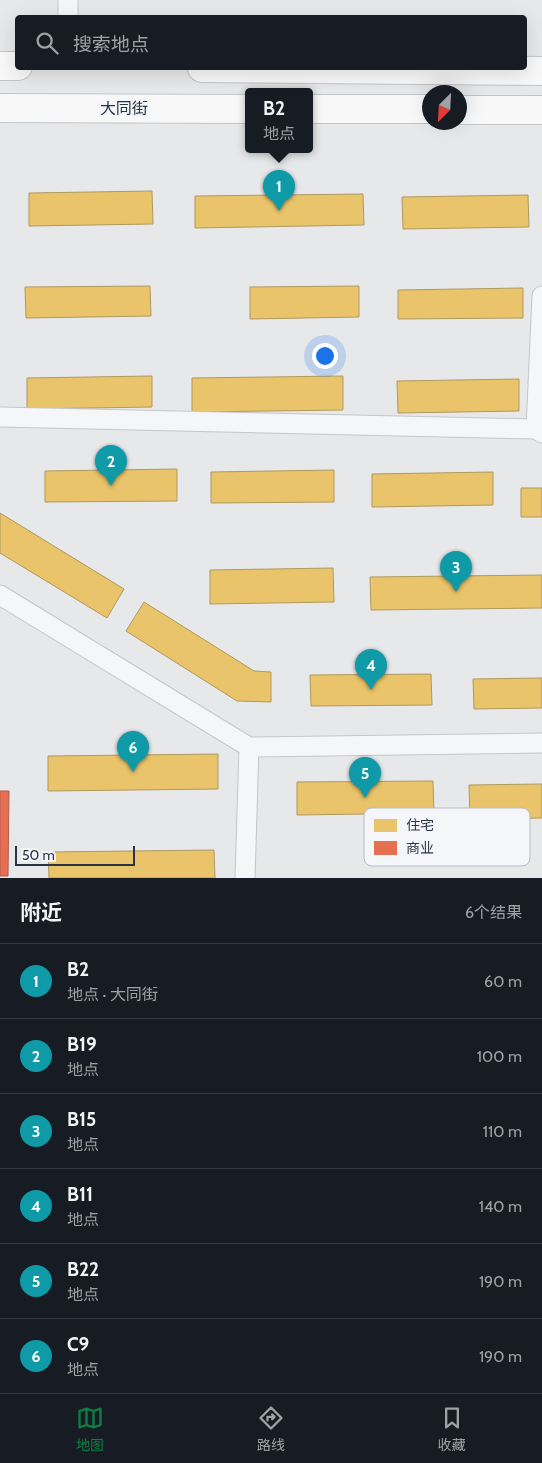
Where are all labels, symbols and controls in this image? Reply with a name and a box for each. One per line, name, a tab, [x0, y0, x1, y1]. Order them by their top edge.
search box	[15, 15, 527, 70]
icon: search	[33, 29, 61, 57]
text: 搜索地点	[73, 33, 149, 56]
north arrow	[422, 85, 467, 130]
popup	[245, 88, 313, 153]
text: B2	[263, 97, 285, 120]
street label: 大同街	[100, 99, 148, 118]
text: 地点	[263, 124, 295, 143]
pin: 1	[263, 170, 295, 211]
your location	[312, 343, 338, 369]
pin: 2	[95, 445, 127, 486]
pin: 3	[440, 551, 472, 592]
pin: 4	[355, 649, 387, 690]
pin: 6	[117, 731, 149, 772]
pin: 5	[349, 757, 381, 798]
legend	[364, 808, 530, 866]
text: 住宅	[406, 816, 434, 834]
text: 商业	[406, 839, 434, 857]
scale bar	[15, 843, 135, 866]
text: 50 m	[22, 846, 55, 864]
text: 附近	[20, 900, 62, 925]
text: 6个结果	[465, 903, 522, 922]
text: B2	[67, 958, 89, 981]
text: 1	[33, 972, 39, 991]
text: 60 m	[484, 972, 522, 991]
text: 地点 · 大同街	[67, 985, 158, 1004]
text: B19	[67, 1033, 97, 1056]
text: 2	[32, 1047, 40, 1066]
text: 100 m	[477, 1047, 522, 1066]
text: 地点	[67, 1060, 99, 1079]
text: B15	[67, 1108, 96, 1131]
text: 3	[32, 1122, 40, 1141]
text: 110 m	[483, 1122, 522, 1141]
text: 地点	[67, 1135, 99, 1154]
text: B11	[67, 1183, 93, 1206]
text: 4	[31, 1197, 41, 1216]
text: 140 m	[479, 1197, 522, 1216]
text: 地点	[67, 1210, 99, 1229]
text: B22	[67, 1258, 99, 1281]
text: 5	[32, 1272, 40, 1291]
text: 190 m	[479, 1272, 522, 1291]
text: 地点	[67, 1285, 99, 1304]
text: C9	[67, 1333, 89, 1356]
text: 6	[32, 1347, 41, 1366]
text: 190 m	[479, 1347, 522, 1366]
text: 地点	[67, 1360, 99, 1379]
tab: 地图	[76, 1404, 104, 1454]
tab: 路线	[257, 1404, 285, 1454]
tab: 收藏	[438, 1404, 466, 1454]

